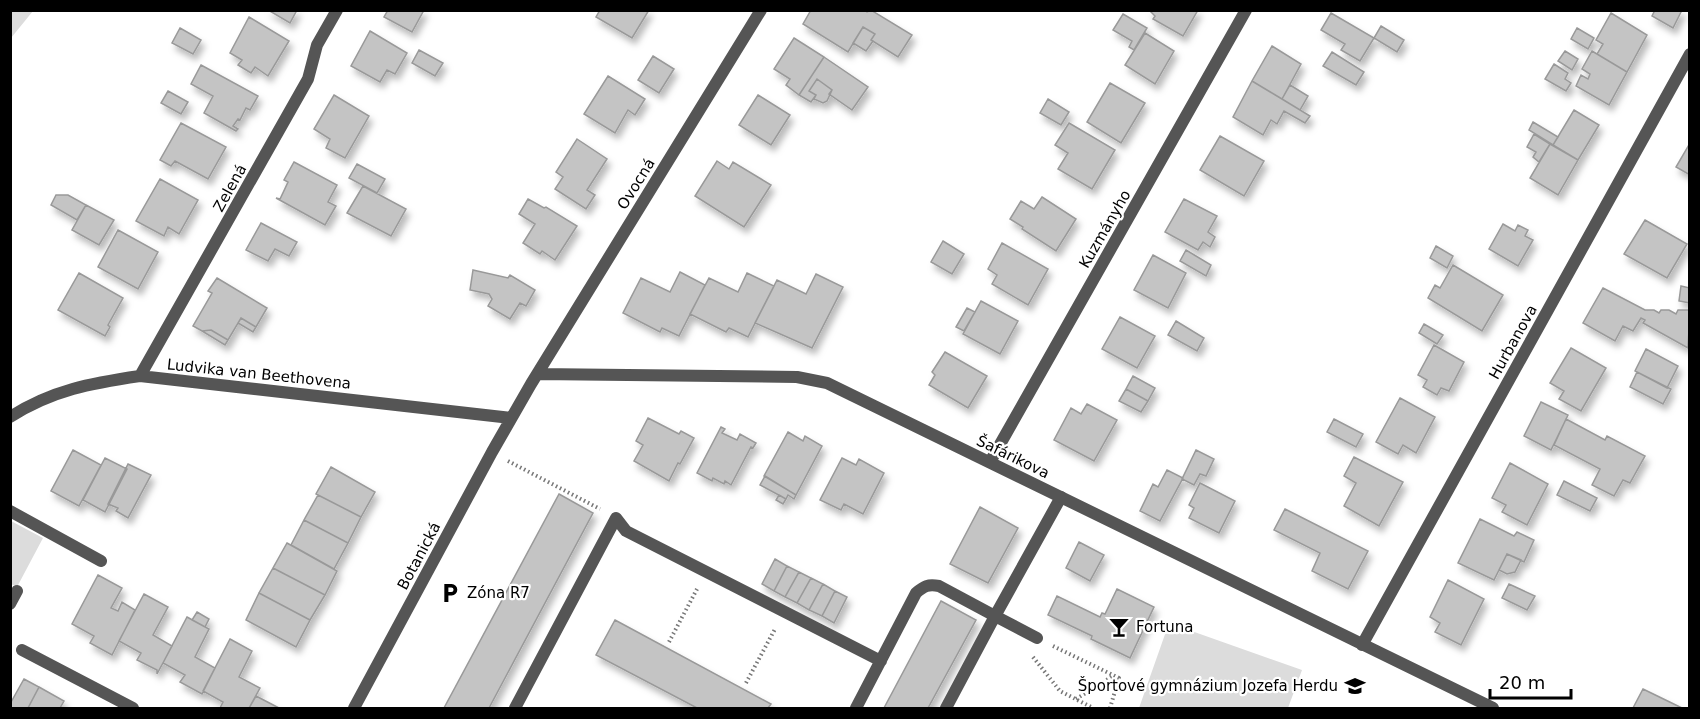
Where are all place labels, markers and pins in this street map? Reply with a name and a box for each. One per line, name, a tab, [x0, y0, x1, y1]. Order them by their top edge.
parking icon: Zóna R7	[438, 581, 462, 605]
place label: Zóna R7	[467, 584, 530, 602]
bar icon: Fortuna	[1107, 615, 1131, 639]
place label: Fortuna	[1136, 618, 1194, 636]
school or university icon: Športové gymnázium Jozefa Herdu	[1343, 674, 1367, 698]
place label: Športové gymnázium Jozefa Herdu	[1078, 676, 1338, 695]

